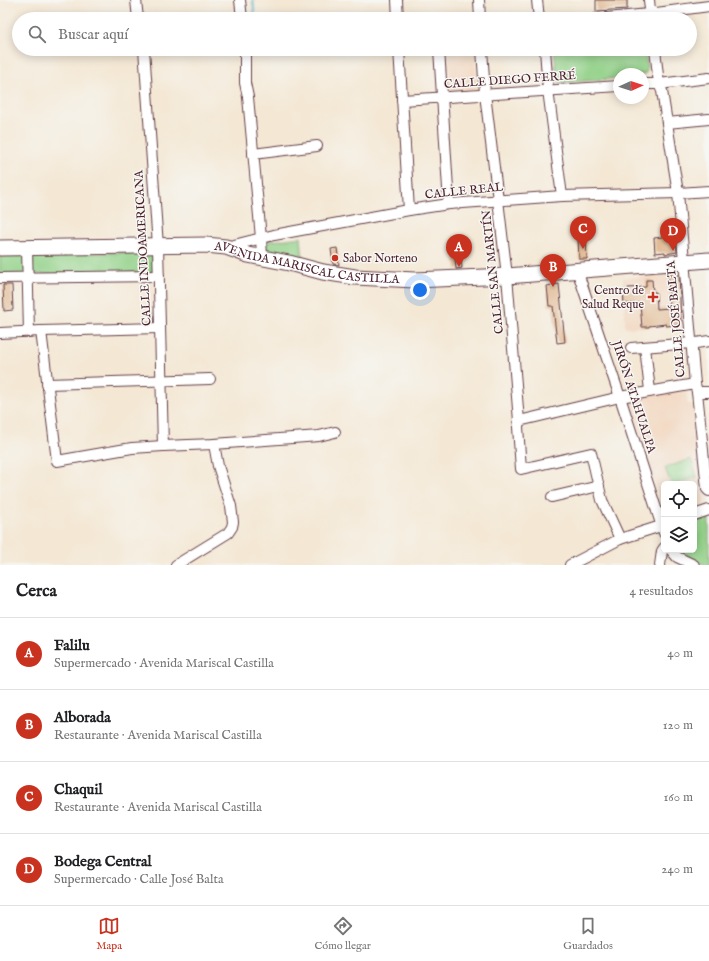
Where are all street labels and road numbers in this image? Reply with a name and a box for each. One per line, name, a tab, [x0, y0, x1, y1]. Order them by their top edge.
street label: CALLE DIEGO FERRÉ	[444, 67, 576, 92]
street label: CALLE INDOAMERICANA	[131, 169, 155, 326]
street label: CALLE REAL	[424, 179, 504, 203]
street label: CALLE SAN MARTÍN	[478, 209, 507, 335]
street label: AVENIDA MARISCAL CASTILLA	[213, 238, 401, 287]
street label: CALLE JOSÉ BALTA	[662, 259, 690, 378]
street label: JIRÓN ATAHUALPA	[607, 337, 660, 456]

